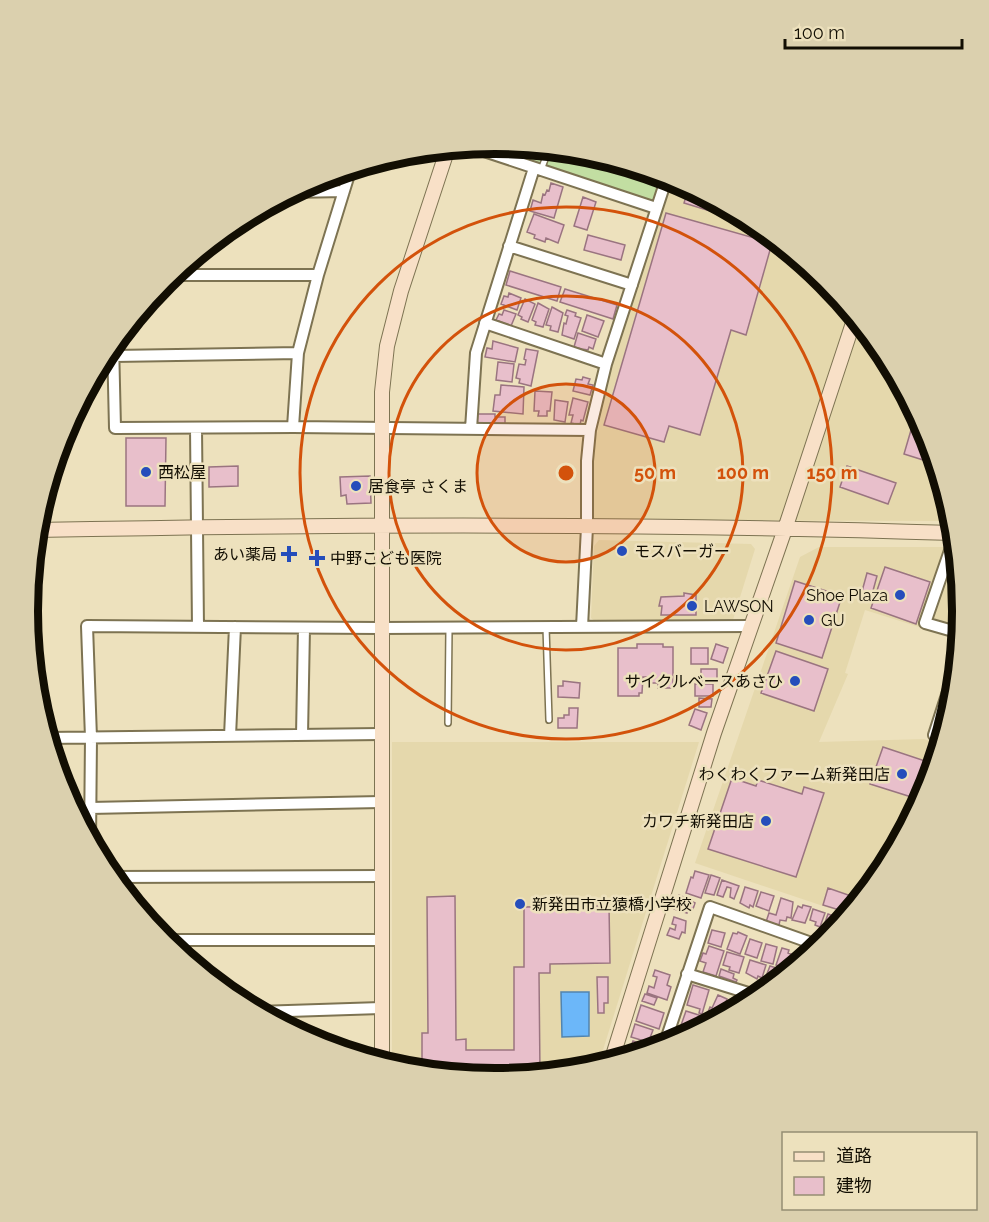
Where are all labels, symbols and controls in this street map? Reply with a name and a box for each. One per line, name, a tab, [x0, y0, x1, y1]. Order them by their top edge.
scale bar	[785, 12, 962, 50]
text: 100 m	[794, 22, 845, 43]
text: 50 m	[634, 462, 676, 483]
text: 100 m	[717, 462, 769, 483]
text: 150 m	[807, 462, 858, 483]
place label: 西松屋	[158, 463, 206, 482]
centre of rings	[556, 463, 576, 483]
marker: 西松屋	[139, 465, 153, 479]
place label: 居食亭 さくま	[368, 477, 468, 496]
marker: 居食亭 さくま	[349, 479, 363, 493]
place label: モスバーガー	[634, 542, 730, 561]
marker: モスバーガー	[615, 544, 629, 558]
place label: あい薬局	[213, 545, 277, 564]
marker: あい薬局	[282, 547, 296, 561]
marker: 中野こども医院	[308, 549, 326, 567]
place label: 中野こども医院	[330, 549, 442, 568]
place label: Shoe Plaza	[806, 586, 888, 605]
marker: Shoe Plaza	[893, 588, 907, 602]
place label: LAWSON	[704, 597, 774, 616]
marker: LAWSON	[685, 599, 699, 613]
place label: GU	[821, 611, 845, 630]
marker: GU	[802, 613, 816, 627]
place label: サイクルベースあさひ	[625, 672, 783, 691]
marker: サイクルベースあさひ	[788, 674, 802, 688]
place label: わくわくファーム新発田店	[698, 765, 890, 784]
marker: わくわくファーム新発田店	[895, 767, 909, 781]
place label: カワチ新発田店	[642, 812, 754, 831]
marker: カワチ新発田店	[759, 814, 773, 828]
place label: 新発田市立猿橋小学校	[532, 895, 692, 914]
marker: 新発田市立猿橋小学校	[513, 897, 527, 911]
legend	[782, 1132, 977, 1210]
text: 道路	[836, 1145, 872, 1166]
text: 建物	[836, 1175, 872, 1196]

